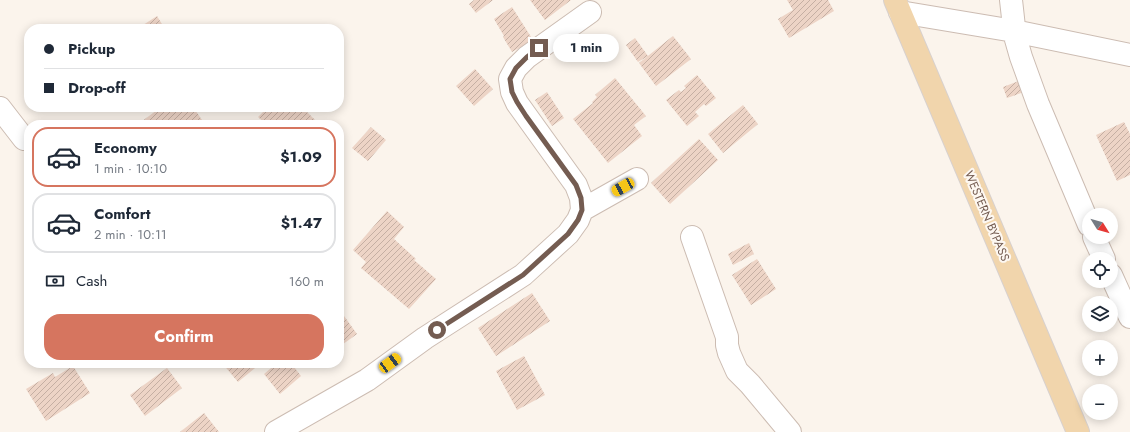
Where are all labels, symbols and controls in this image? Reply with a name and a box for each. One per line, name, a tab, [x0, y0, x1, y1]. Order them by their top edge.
callout: 1 min	[553, 34, 619, 62]
text: Pickup	[68, 38, 115, 60]
text: 1 min	[570, 38, 602, 57]
route end	[530, 39, 548, 57]
text: Drop-off	[68, 77, 126, 99]
text: Economy	[94, 137, 157, 159]
icon: car	[46, 139, 82, 175]
text: $1.09	[280, 146, 322, 168]
text: 1 min · 10:10	[94, 159, 167, 178]
street label: WESTERN BYPASS	[960, 168, 1014, 264]
car	[610, 176, 636, 198]
text: Comfort	[94, 203, 151, 225]
icon: car	[46, 205, 82, 241]
north arrow	[1082, 208, 1118, 244]
map controls	[1082, 208, 1118, 420]
text: $1.47	[281, 212, 322, 234]
text: 2 min · 10:11	[94, 225, 167, 244]
button: locate	[1082, 252, 1118, 288]
icon: cash	[44, 270, 66, 292]
text: Cash	[76, 270, 107, 292]
text: 160 m	[289, 272, 324, 291]
button: layers	[1082, 296, 1118, 332]
button: Confirm	[44, 314, 324, 360]
route start	[428, 321, 446, 339]
button: +	[1082, 340, 1118, 376]
car	[377, 351, 403, 375]
button: −	[1082, 384, 1118, 420]

